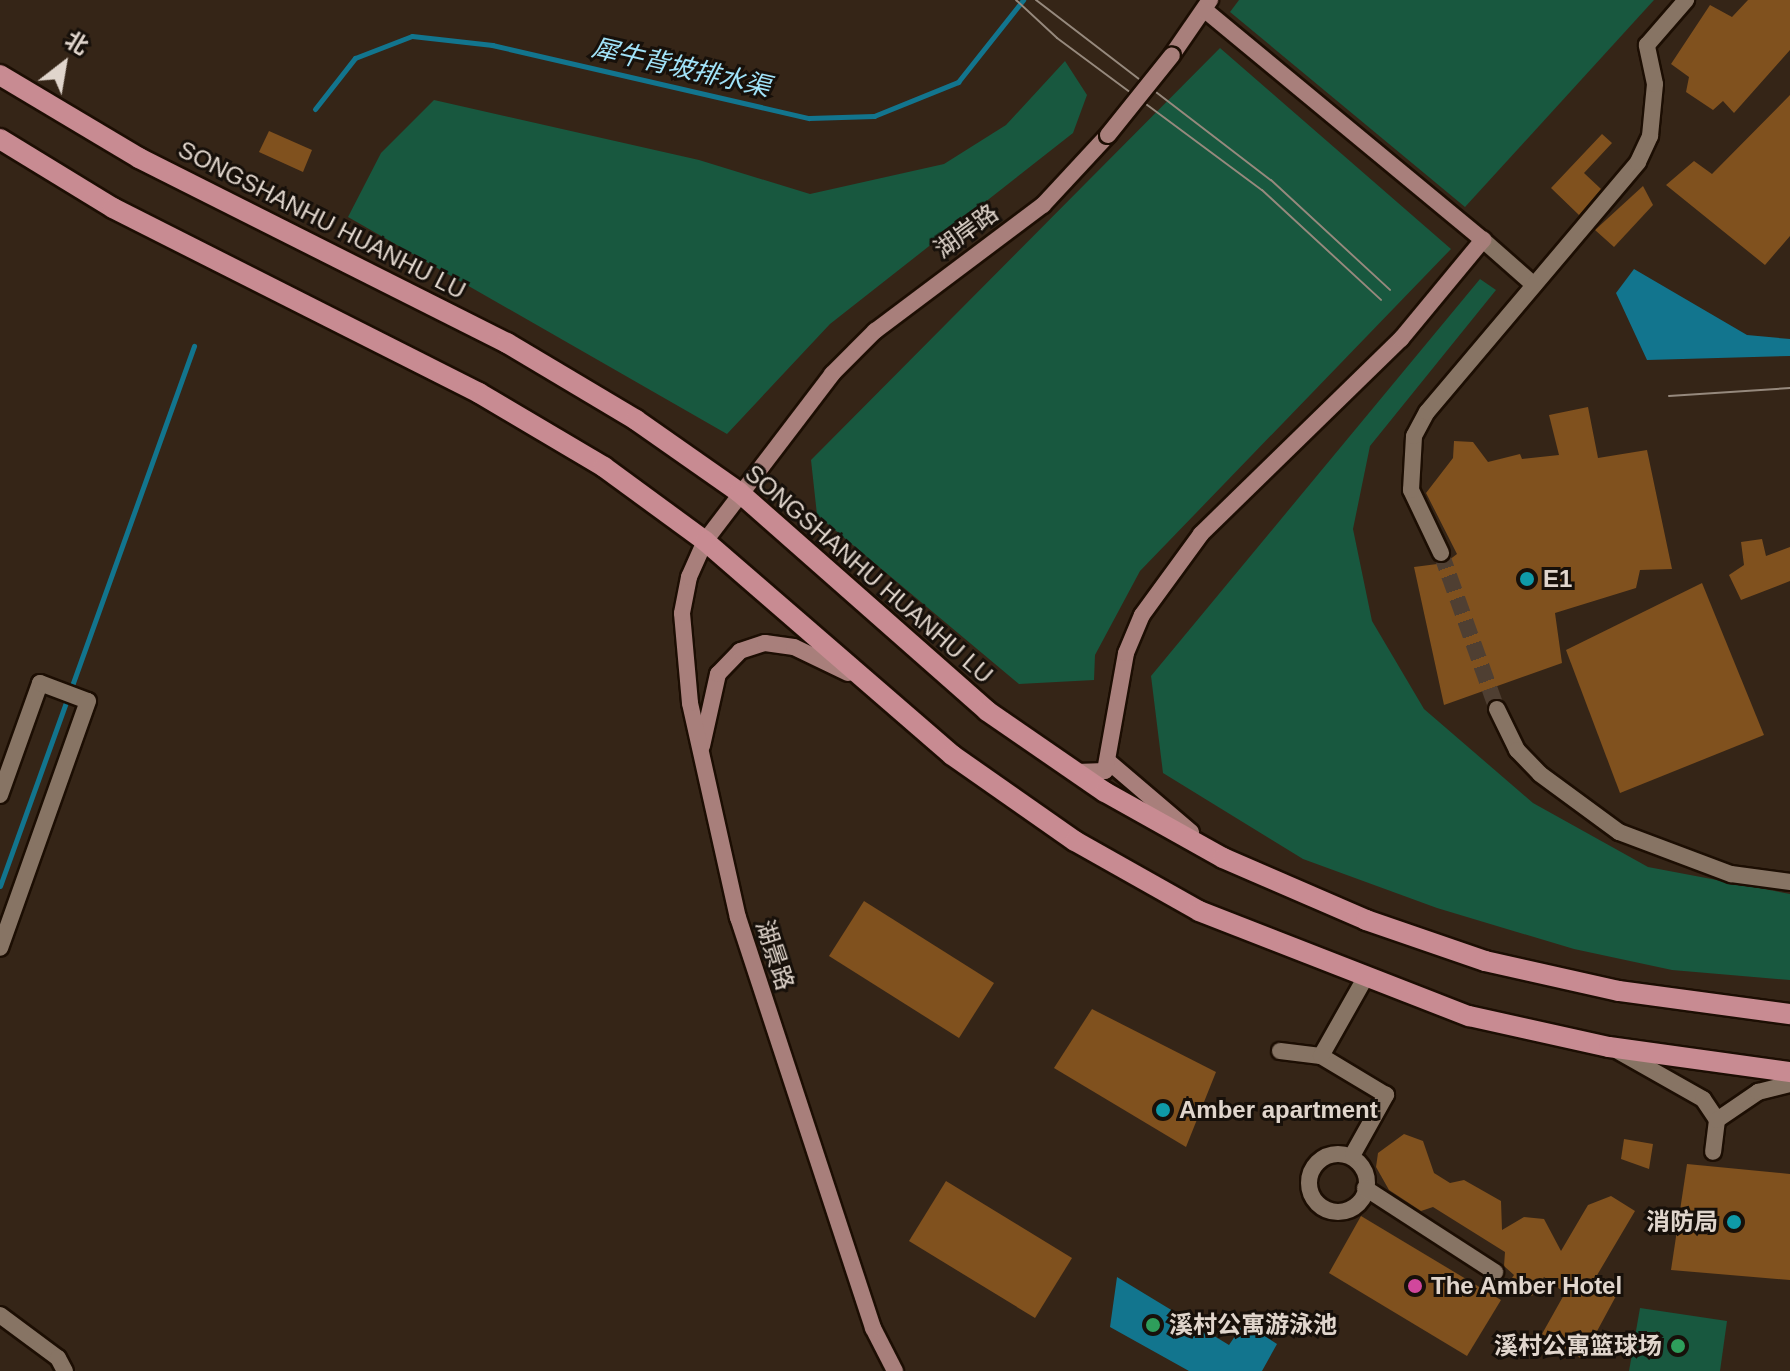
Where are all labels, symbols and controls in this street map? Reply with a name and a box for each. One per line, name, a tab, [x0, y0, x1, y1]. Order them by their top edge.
north arrow	[24, 24, 104, 104]
text: 北	[61, 27, 92, 59]
water label: 犀牛背坡排水渠	[589, 32, 773, 104]
street label: SONGSHANHU HUANHU LU	[173, 135, 471, 305]
street label: 湖岸路	[928, 198, 1004, 264]
street label: SONGSHANHU HUANHU LU	[739, 459, 999, 689]
place label: E1	[1543, 565, 1572, 593]
marker: E1	[1518, 570, 1536, 588]
street label: 湖景路	[750, 916, 800, 994]
place label: Amber apartment	[1179, 1096, 1378, 1124]
marker: Amber apartment	[1154, 1101, 1172, 1119]
place label: 消防局	[1646, 1208, 1718, 1236]
marker: 消防局	[1725, 1213, 1743, 1231]
place label: The Amber Hotel	[1431, 1272, 1623, 1300]
marker: The Amber Hotel	[1406, 1277, 1424, 1295]
place label: 溪村公寓游泳池	[1169, 1311, 1337, 1339]
marker: 溪村公寓游泳池	[1144, 1316, 1162, 1334]
place label: 溪村公寓篮球场	[1494, 1332, 1662, 1360]
marker: 溪村公寓篮球场	[1669, 1337, 1687, 1355]

